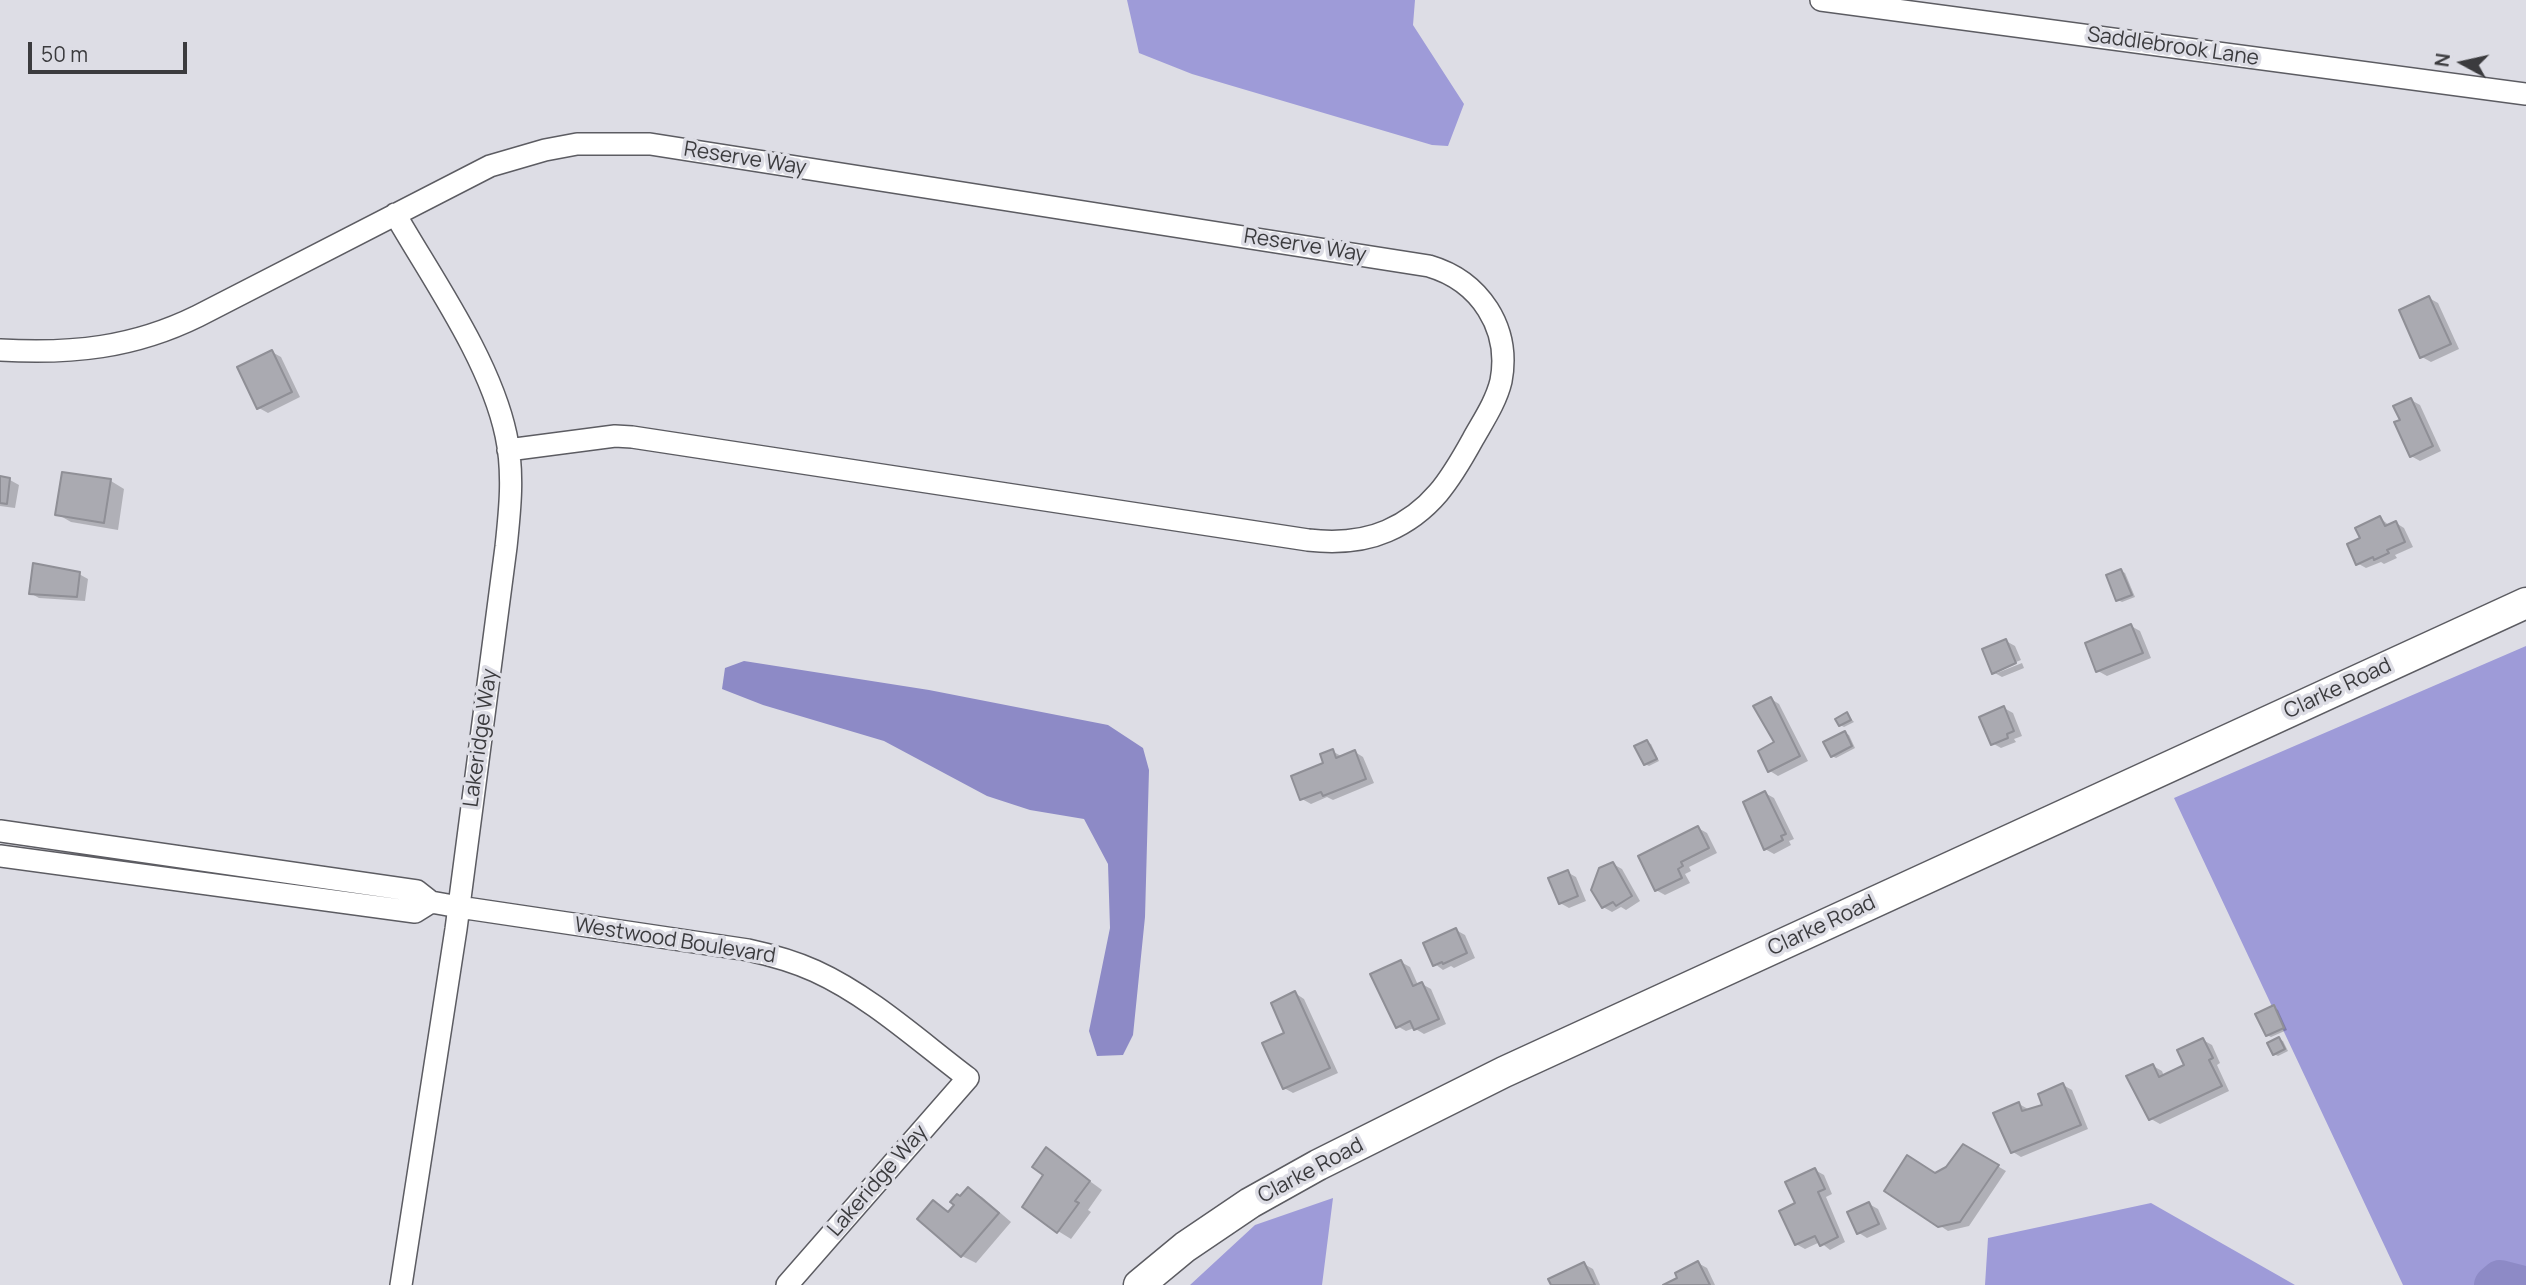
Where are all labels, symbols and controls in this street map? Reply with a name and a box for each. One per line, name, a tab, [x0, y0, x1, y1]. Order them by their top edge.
street label: Saddlebrook Lane	[2086, 22, 2260, 72]
scale bar	[32, 28, 191, 72]
north arrow	[2428, 28, 2498, 98]
text: 50 m	[41, 40, 88, 68]
text: N	[2428, 52, 2456, 69]
street label: Reserve Way	[682, 137, 808, 181]
street label: Reserve Way	[1242, 224, 1368, 268]
street label: Clarke Road	[2280, 653, 2396, 725]
street label: Lakeridge Way	[459, 667, 503, 809]
street label: Clarke Road	[1764, 890, 1880, 962]
street label: Westwood Boulevard	[573, 913, 777, 969]
street label: Lakeridge Way	[823, 1120, 933, 1242]
street label: Clarke Road	[1254, 1133, 1368, 1209]

